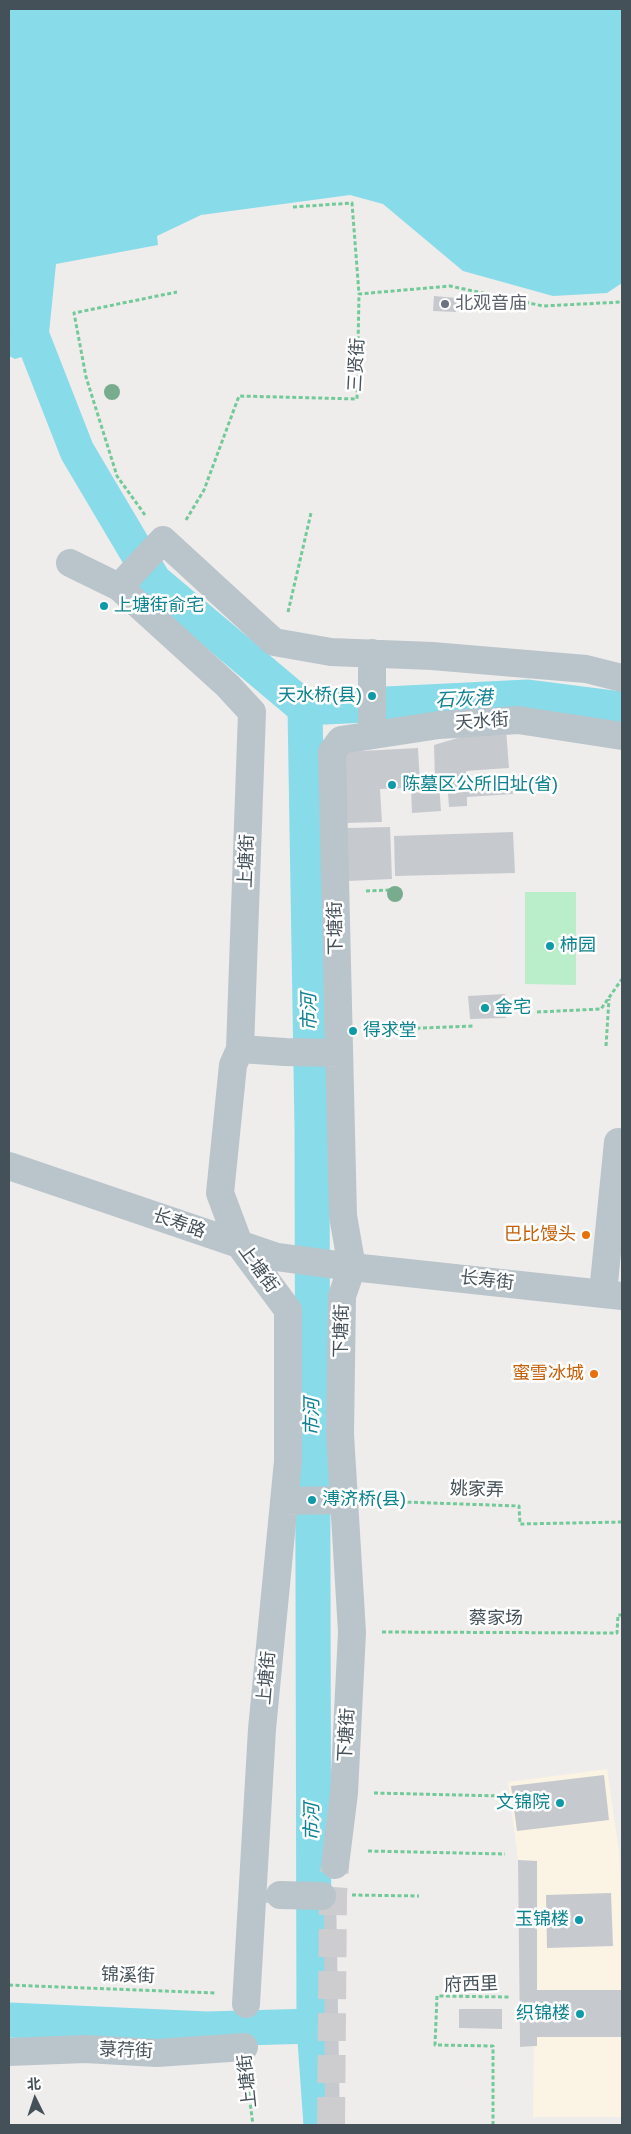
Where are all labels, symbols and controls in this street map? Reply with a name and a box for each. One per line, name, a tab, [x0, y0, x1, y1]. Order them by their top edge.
place label: 北观音庙	[455, 293, 527, 315]
marker: 北观音庙	[439, 298, 451, 310]
street label: 三贤街	[345, 337, 369, 393]
place label: 上塘街俞宅	[114, 595, 204, 617]
marker: 上塘街俞宅	[98, 600, 110, 612]
place label: 天水桥(县)	[278, 685, 362, 707]
water label: 石灰港	[435, 687, 493, 713]
marker: 天水桥(县)	[366, 690, 378, 702]
street label: 天水街	[454, 709, 510, 735]
place label: 陈墓区公所旧址(省)	[402, 774, 558, 796]
marker: 陈墓区公所旧址(省)	[386, 779, 398, 791]
street label: 上塘街	[235, 834, 259, 888]
street label: 下塘街	[325, 901, 347, 955]
place label: 柿园	[560, 935, 596, 957]
marker: 柿园	[544, 940, 556, 952]
water label: 市河	[298, 993, 322, 1031]
place label: 金宅	[495, 997, 531, 1019]
marker: 金宅	[479, 1002, 491, 1014]
place label: 得求堂	[363, 1020, 417, 1042]
marker: 得求堂	[347, 1025, 359, 1037]
street label: 长寿路	[150, 1205, 208, 1243]
place label: 巴比馒头	[504, 1224, 576, 1246]
marker: 巴比馒头	[580, 1229, 592, 1241]
street label: 上塘街	[233, 1241, 283, 1297]
street label: 长寿街	[459, 1267, 515, 1295]
street label: 下塘街	[331, 1304, 353, 1358]
place label: 蜜雪冰城	[512, 1363, 584, 1385]
marker: 蜜雪冰城	[588, 1368, 600, 1380]
water label: 市河	[302, 1398, 324, 1436]
street label: 姚家弄	[450, 1478, 504, 1502]
place label: 溥济桥(县)	[322, 1489, 406, 1511]
marker: 溥济桥(县)	[306, 1494, 318, 1506]
street label: 蔡家场	[469, 1608, 523, 1630]
street label: 上塘街	[254, 1650, 280, 1706]
street label: 下塘街	[335, 1707, 359, 1763]
place label: 文锦院	[496, 1792, 550, 1814]
marker: 文锦院	[554, 1797, 566, 1809]
water label: 市河	[302, 1803, 324, 1841]
place label: 玉锦楼	[515, 1909, 569, 1931]
marker: 玉锦楼	[573, 1914, 585, 1926]
street label: 锦溪街	[101, 1964, 155, 1988]
street label: 府西里	[444, 1973, 498, 1997]
place label: 织锦楼	[516, 2003, 570, 2025]
marker: 织锦楼	[574, 2008, 586, 2020]
street label: 菉荇街	[99, 2039, 153, 2063]
street label: 上塘街	[234, 2053, 262, 2109]
north arrow	[10, 2074, 60, 2124]
text: 北	[26, 2076, 41, 2093]

